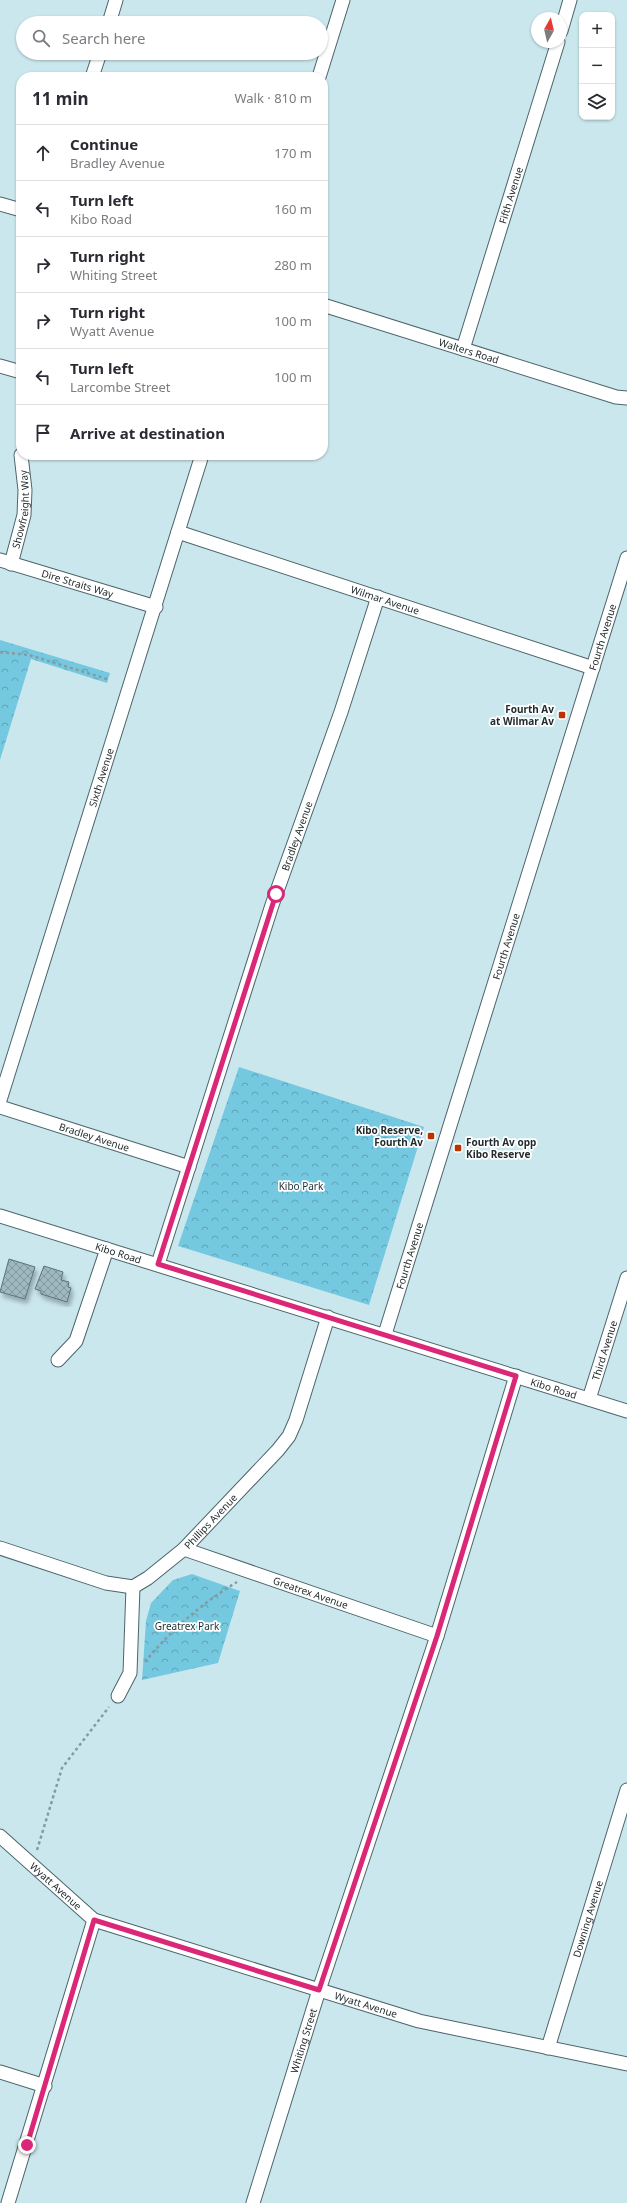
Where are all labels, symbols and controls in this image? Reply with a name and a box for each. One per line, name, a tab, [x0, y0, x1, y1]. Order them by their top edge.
north arrow	[531, 12, 567, 48]
map controls	[579, 12, 615, 120]
button: +	[579, 12, 615, 48]
search box	[16, 16, 328, 60]
icon: search	[30, 27, 52, 49]
text: Search here	[62, 28, 145, 48]
button: −	[579, 48, 615, 84]
button: layers	[579, 84, 615, 120]
text: 11 min	[32, 87, 89, 110]
text: Walk · 810 m	[234, 89, 312, 107]
text: Continue	[70, 134, 138, 154]
icon: ahead	[32, 142, 54, 164]
text: 170 m	[274, 144, 312, 162]
text: Bradley Avenue	[70, 154, 165, 172]
street label: Fifth Avenue	[495, 165, 526, 225]
text: Turn left	[70, 190, 134, 210]
icon: left	[32, 198, 54, 220]
text: 160 m	[274, 200, 312, 218]
text: Kibo Road	[70, 210, 132, 228]
text: Turn right	[70, 246, 145, 266]
icon: right	[32, 254, 54, 276]
text: 280 m	[274, 256, 312, 274]
text: Whiting Street	[70, 266, 157, 284]
text: Turn right	[70, 302, 145, 322]
icon: right	[32, 310, 54, 332]
text: 100 m	[274, 312, 312, 330]
text: Wyatt Avenue	[70, 322, 154, 340]
street label: Walters Road	[437, 335, 501, 367]
text: Turn left	[70, 358, 134, 378]
icon: left	[32, 366, 54, 388]
text: 100 m	[274, 368, 312, 386]
text: Larcombe Street	[70, 378, 170, 396]
icon: arrive	[32, 422, 54, 444]
text: Arrive at destination	[70, 423, 225, 443]
street label: Showfreight Way	[8, 468, 32, 550]
street label: Dire Straits Way	[40, 566, 116, 601]
street label: Wilmar Avenue	[349, 582, 422, 618]
street label: Fourth Avenue	[585, 602, 619, 672]
place label: Fourth Av at Wilmar Av	[490, 702, 554, 728]
marker: Fourth Av at Wilmar Av	[557, 710, 567, 720]
street label: Sixth Avenue	[85, 746, 117, 809]
street label: Bradley Avenue	[278, 799, 316, 873]
route start	[267, 885, 285, 903]
street label: Fourth Avenue	[489, 911, 523, 982]
street label: Bradley Avenue	[57, 1119, 132, 1155]
place label: Kibo Reserve, Fourth Av	[356, 1123, 423, 1149]
marker: Kibo Reserve, Fourth Av	[426, 1131, 436, 1141]
place label: Fourth Av opp Kibo Reserve	[466, 1135, 536, 1161]
marker: Fourth Av opp Kibo Reserve	[453, 1143, 463, 1153]
park label: Kibo Park	[279, 1179, 324, 1193]
street label: Fourth Avenue	[392, 1220, 426, 1291]
street label: Kibo Road	[94, 1239, 143, 1267]
street label: Third Avenue	[588, 1318, 620, 1382]
street label: Kibo Road	[529, 1374, 579, 1402]
street label: Phillips Avenue	[181, 1490, 240, 1552]
street label: Greatrex Avenue	[271, 1573, 350, 1612]
park label: Greatrex Park	[155, 1619, 220, 1633]
street label: Wyatt Avenue	[27, 1859, 85, 1913]
street label: Downing Avenue	[569, 1878, 606, 1959]
street label: Wyatt Avenue	[333, 1988, 400, 2021]
street label: Whiting Street	[287, 2006, 320, 2075]
route end	[18, 2136, 36, 2154]

